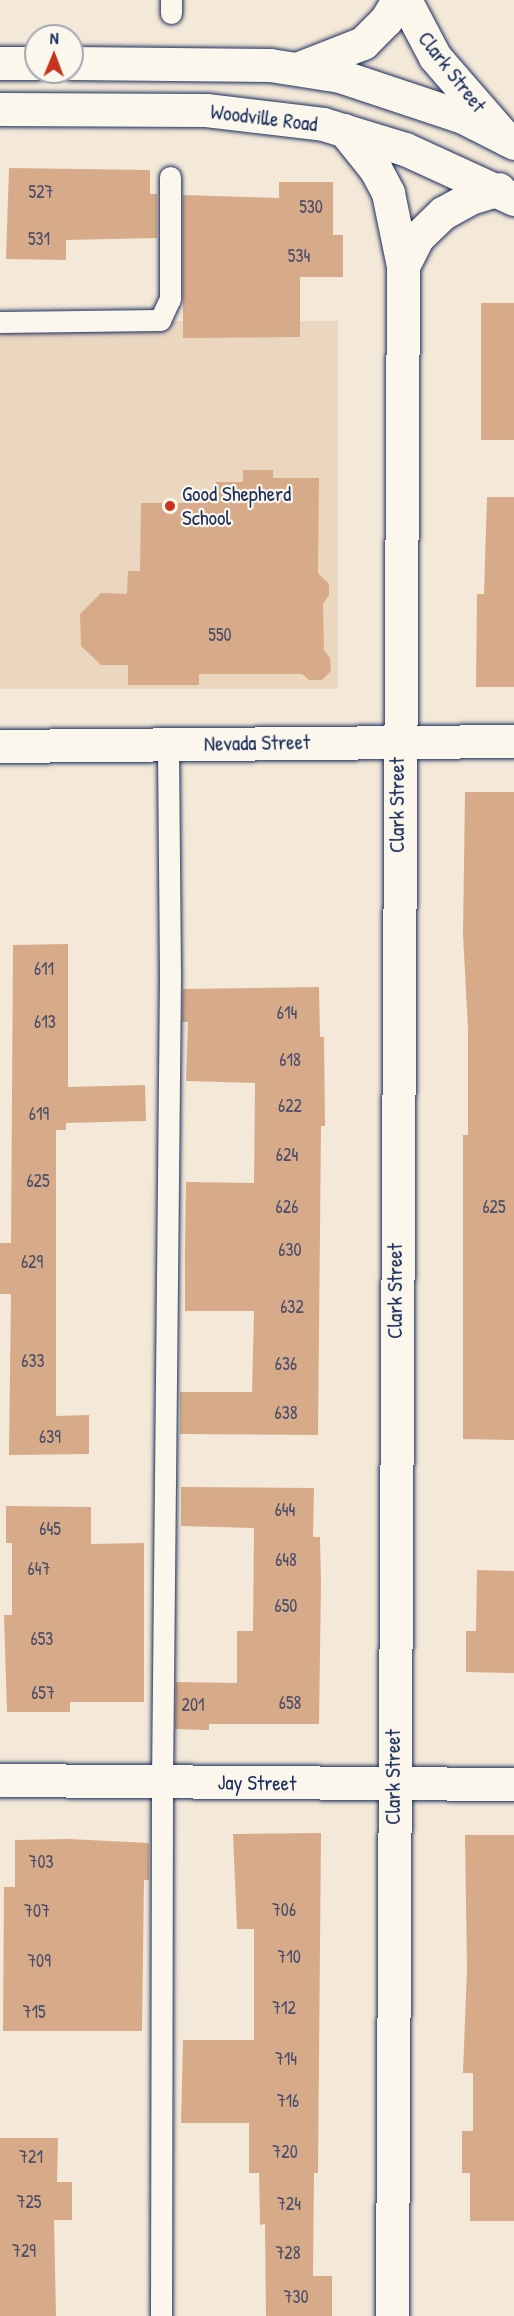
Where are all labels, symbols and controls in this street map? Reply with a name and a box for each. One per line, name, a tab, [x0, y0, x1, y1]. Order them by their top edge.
north arrow	[24, 24, 84, 84]
street label: Clark Street	[413, 26, 491, 118]
text: N	[50, 27, 59, 49]
street label: Woodville Road	[209, 99, 319, 137]
house number: 527	[29, 181, 53, 203]
house number: 530	[299, 196, 323, 218]
house number: 531	[28, 228, 50, 250]
house number: 534	[288, 245, 310, 267]
place label: Good Shepherd School	[182, 481, 291, 531]
marker: Good Shepherd School	[163, 499, 177, 513]
house number: 550	[208, 624, 232, 646]
street label: Nevada Street	[204, 729, 310, 757]
street label: Clark Street	[384, 757, 410, 853]
house number: 611	[34, 958, 54, 980]
house number: 614	[277, 1002, 297, 1024]
house number: 613	[34, 1011, 56, 1033]
house number: 618	[279, 1049, 301, 1071]
house number: 622	[278, 1095, 302, 1117]
house number: 619	[29, 1103, 49, 1125]
house number: 624	[276, 1144, 298, 1166]
house number: 625	[26, 1170, 50, 1192]
house number: 626	[276, 1196, 298, 1218]
house number: 625	[482, 1196, 506, 1218]
house number: 630	[278, 1239, 302, 1261]
street label: Clark Street	[382, 1243, 408, 1339]
house number: 629	[21, 1251, 43, 1273]
house number: 632	[280, 1296, 304, 1318]
house number: 633	[21, 1350, 45, 1372]
house number: 636	[275, 1353, 297, 1375]
house number: 638	[274, 1402, 298, 1424]
house number: 639	[39, 1426, 61, 1448]
house number: 644	[275, 1499, 295, 1521]
house number: 645	[39, 1518, 61, 1540]
house number: 648	[275, 1549, 297, 1571]
house number: 647	[28, 1558, 50, 1580]
house number: 650	[275, 1595, 297, 1617]
house number: 653	[31, 1628, 53, 1650]
house number: 657	[31, 1682, 55, 1704]
house number: 658	[279, 1692, 301, 1714]
house number: 201	[181, 1694, 205, 1716]
street label: Clark Street	[380, 1729, 406, 1825]
street label: Jay Street	[217, 1770, 297, 1796]
house number: 703	[28, 1851, 54, 1873]
house number: 706	[272, 1899, 296, 1921]
house number: 707	[24, 1900, 50, 1922]
house number: 710	[277, 1946, 301, 1968]
house number: 709	[27, 1950, 51, 1972]
house number: 712	[272, 1997, 296, 2019]
house number: 715	[22, 2001, 46, 2023]
house number: 714	[275, 2048, 297, 2070]
house number: 716	[277, 2090, 299, 2112]
house number: 720	[272, 2141, 298, 2163]
house number: 721	[19, 2146, 43, 2168]
house number: 725	[17, 2191, 41, 2213]
house number: 724	[277, 2193, 301, 2215]
house number: 729	[12, 2240, 36, 2262]
house number: 728	[275, 2242, 301, 2264]
house number: 730	[283, 2286, 309, 2308]

